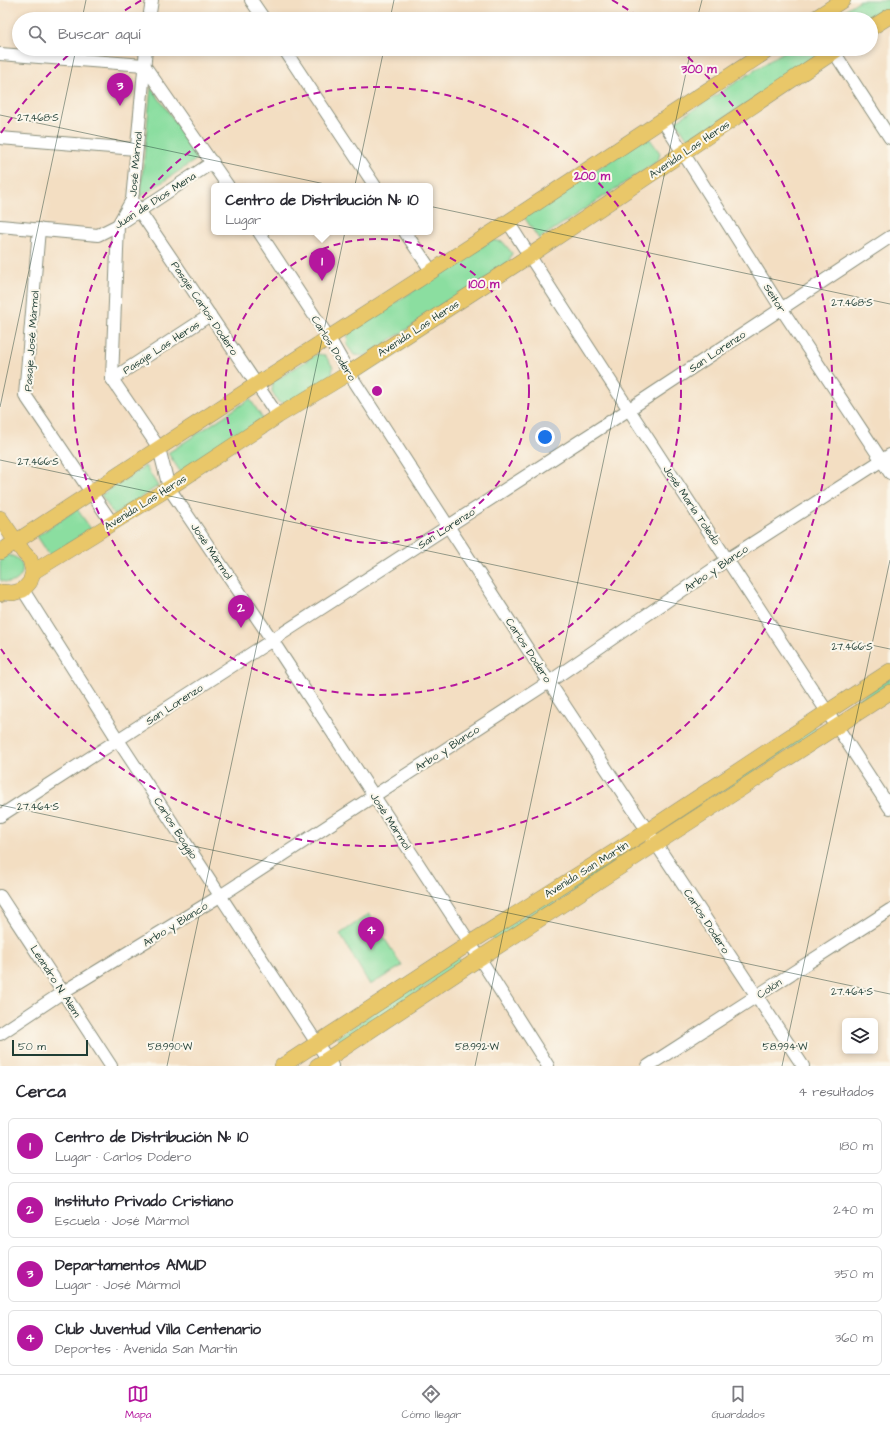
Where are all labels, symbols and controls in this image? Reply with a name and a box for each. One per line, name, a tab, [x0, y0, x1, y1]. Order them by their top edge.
search box	[12, 12, 878, 56]
icon: search	[26, 23, 48, 45]
text: Buscar aquí	[58, 24, 140, 45]
text: 300 m	[680, 61, 717, 78]
pin: 3	[107, 73, 133, 106]
text: 27.468°S	[17, 111, 59, 125]
street label: Avenida Las Heras	[646, 117, 733, 182]
street label: José Mármol	[125, 131, 146, 197]
street label: Juan de Dios Mena	[112, 168, 199, 232]
text: 200 m	[573, 168, 611, 185]
popup	[211, 183, 433, 235]
text: Centro de Distribución Nº 10	[225, 190, 419, 211]
text: Lugar	[225, 211, 261, 229]
pin: 1	[309, 248, 335, 281]
street label: Pasaje Carlos Dodero	[167, 258, 242, 359]
text: 100 m	[469, 276, 500, 293]
street label: Seitor	[760, 281, 789, 316]
street label: Pasaje José Mármol	[20, 290, 43, 392]
street label: Avenida Las Heras	[375, 296, 462, 360]
text: 27.468°S	[831, 296, 873, 310]
street label: Carlos Dodero	[307, 313, 360, 385]
street label: Pasaje Las Heras	[120, 317, 203, 378]
street label: San Lorenzo	[686, 326, 749, 376]
centre of rings	[370, 384, 384, 398]
your location	[535, 427, 555, 447]
text: 27.466°S	[17, 455, 59, 469]
street label: José María Toledo	[659, 463, 724, 549]
street label: Avenida Las Heras	[101, 471, 190, 534]
street label: San Lorenzo	[415, 504, 479, 553]
street label: José Mármol	[187, 520, 236, 583]
street label: Arbo y Blanco	[681, 541, 752, 596]
pin: 2	[228, 595, 254, 628]
street label: Carlos Dodero	[502, 615, 556, 686]
text: 27.466°S	[831, 640, 873, 654]
street label: San Lorenzo	[143, 680, 207, 729]
street label: Arbo y Blanco	[412, 722, 484, 776]
street label: José Mármol	[367, 790, 415, 853]
street label: Carlos Boggio	[149, 795, 202, 863]
text: 27.464°S	[17, 800, 59, 814]
street label: Avenida San Martín	[541, 837, 632, 901]
street label: Carlos Dodero	[680, 886, 734, 957]
street label: Arbo y Blanco	[140, 898, 212, 951]
pin: 4	[358, 917, 384, 950]
street label: Leandro N. Alem	[27, 942, 85, 1021]
street label: Colón	[754, 974, 785, 1002]
text: 27.464°S	[831, 985, 873, 999]
map controls	[842, 1018, 878, 1054]
button: layers	[842, 1018, 878, 1054]
scale bar	[12, 1038, 88, 1057]
text: 50 m	[18, 1039, 46, 1054]
text: 58.990°W	[148, 1040, 193, 1054]
text: 58.992°W	[455, 1040, 499, 1054]
text: 58.994°W	[763, 1040, 808, 1054]
text: Cerca	[16, 1080, 66, 1104]
text: 4 resultados	[798, 1083, 874, 1101]
text: Centro de Distribución Nº 10	[55, 1127, 249, 1148]
text: 1	[29, 1137, 31, 1155]
text: 180 m	[839, 1137, 873, 1155]
text: Lugar · Carlos Dodero	[55, 1148, 191, 1166]
text: Instituto Privado Cristiano	[55, 1191, 233, 1212]
text: 2	[26, 1201, 34, 1219]
text: 240 m	[833, 1201, 873, 1219]
text: Escuela · José Mármol	[55, 1212, 189, 1230]
text: Departamentos AMUD	[55, 1255, 206, 1276]
text: 3	[27, 1265, 33, 1283]
text: 350 m	[834, 1265, 873, 1283]
text: Lugar · José Mármol	[55, 1276, 180, 1294]
text: Club Juventud Villa Centenario	[55, 1319, 261, 1340]
text: 4	[26, 1329, 34, 1347]
text: 360 m	[835, 1329, 873, 1347]
text: Deportes · Avenida San Martín	[55, 1340, 237, 1358]
tab: Mapa	[125, 1383, 151, 1422]
tab: Cómo llegar	[402, 1383, 461, 1422]
tab: Guardados	[712, 1383, 765, 1422]

